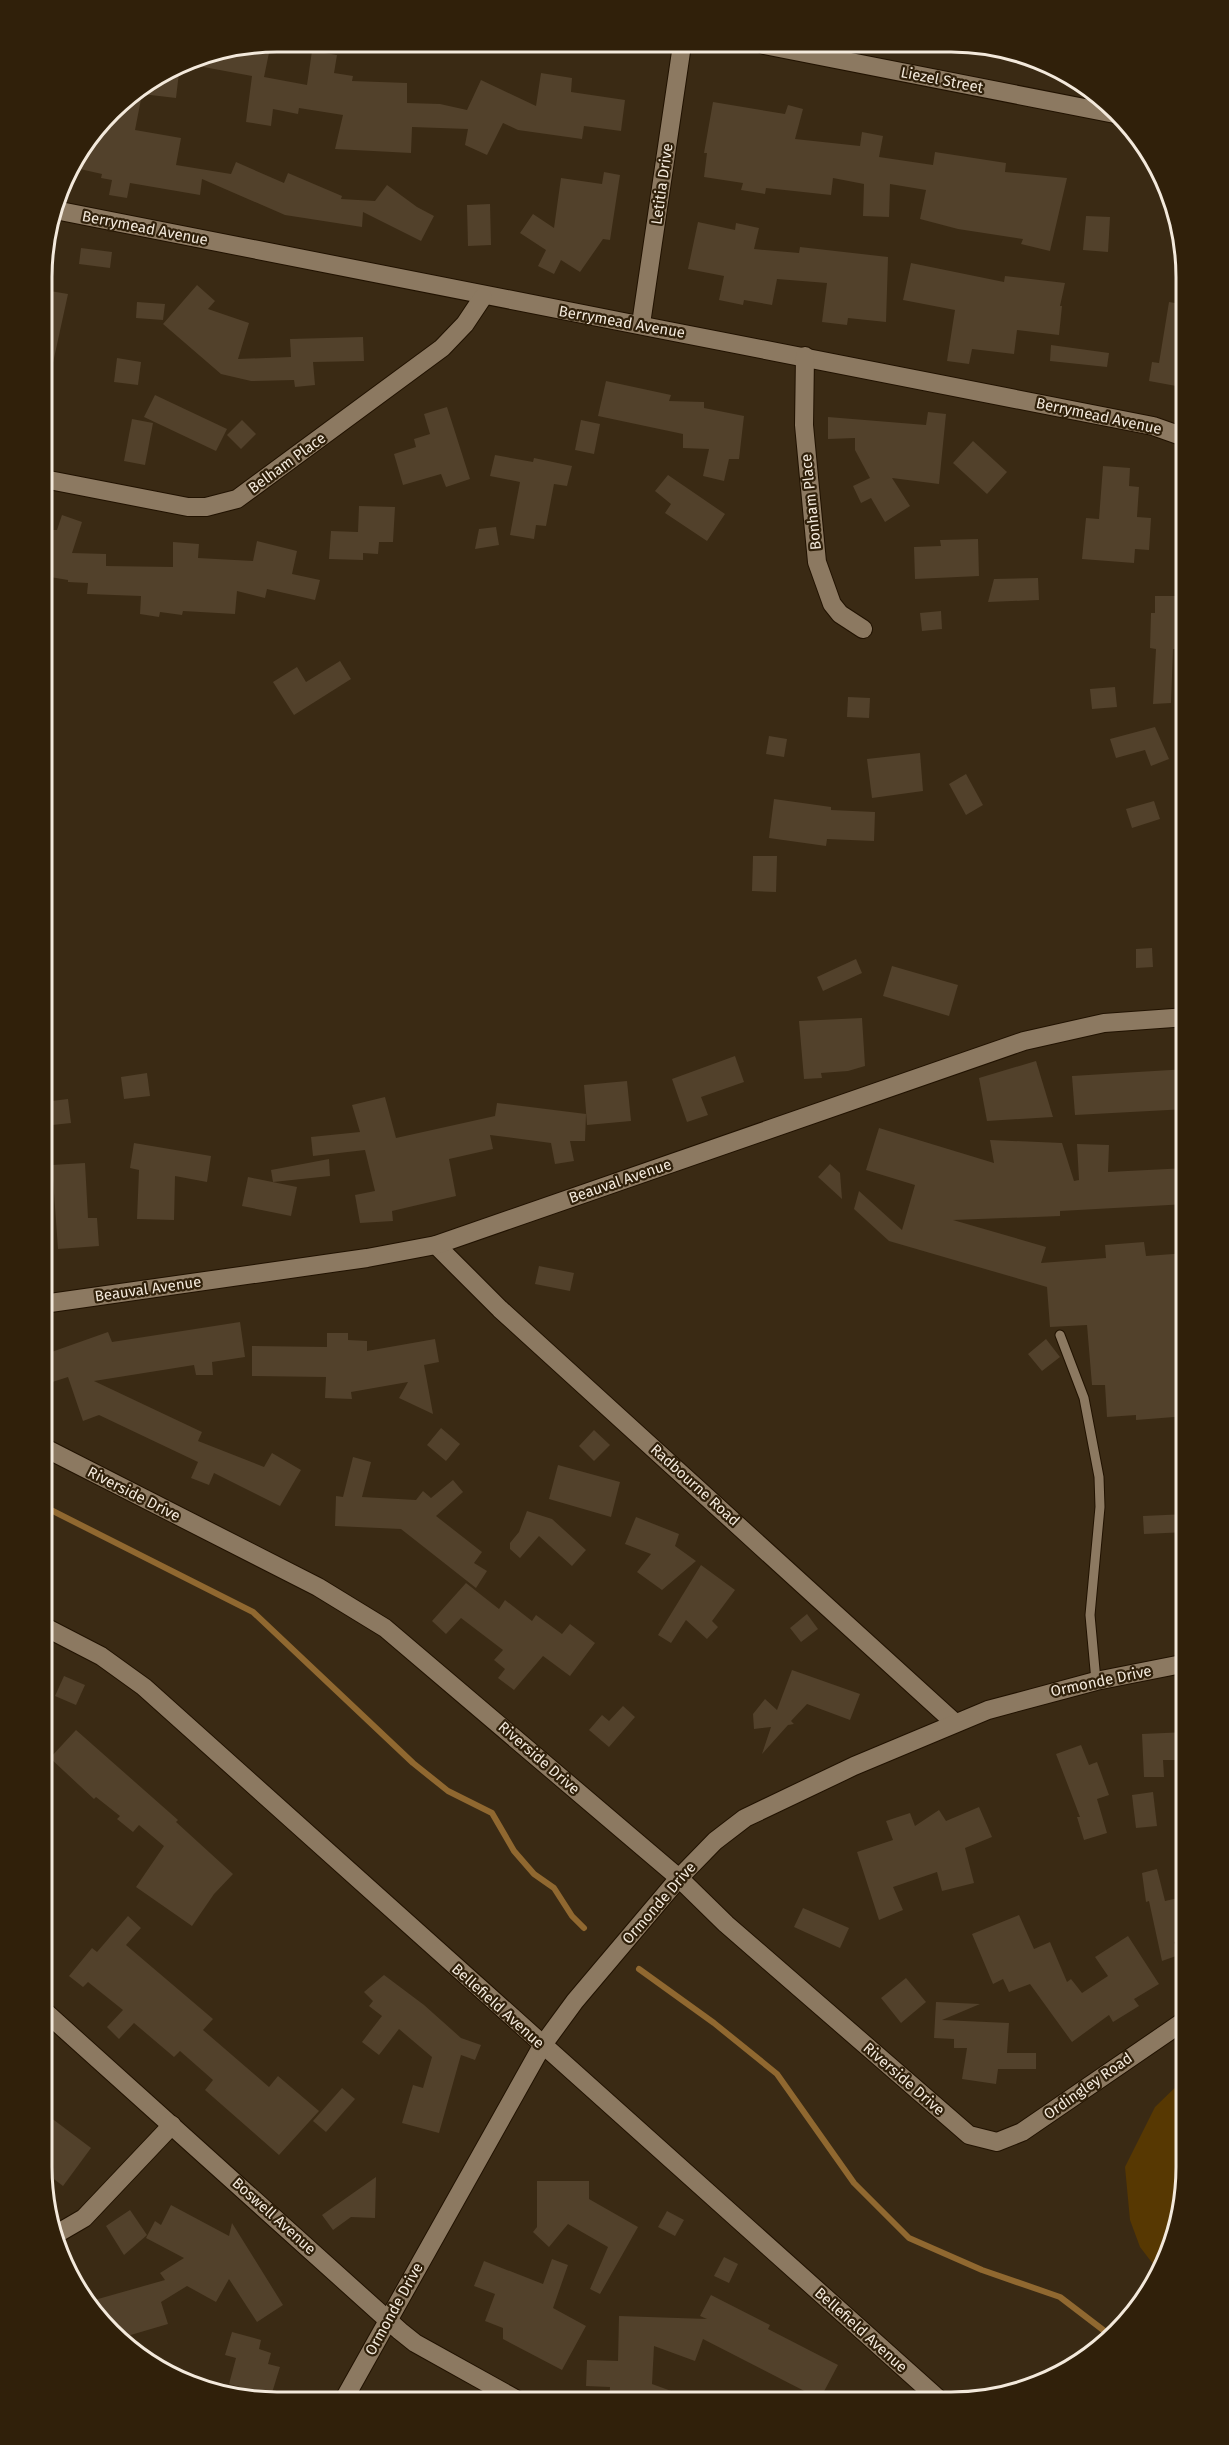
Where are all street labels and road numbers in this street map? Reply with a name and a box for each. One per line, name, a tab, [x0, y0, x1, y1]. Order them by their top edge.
street label: Liezel Street	[899, 63, 985, 97]
street label: Letitia Drive	[647, 142, 677, 226]
street label: Berrymead Avenue	[80, 207, 210, 249]
street label: Berrymead Avenue	[557, 302, 687, 342]
street label: Berrymead Avenue	[1035, 394, 1163, 438]
street label: Belham Place	[245, 429, 329, 497]
street label: Bonham Place	[797, 453, 825, 551]
street label: Beauval Avenue	[566, 1155, 674, 1207]
street label: Beauval Avenue	[94, 1273, 202, 1305]
street label: Radbourne Road	[647, 1440, 743, 1530]
street label: Riverside Drive	[85, 1463, 183, 1525]
street label: Ormonde Drive	[1049, 1662, 1153, 1700]
street label: Riverside Drive	[495, 1718, 583, 1798]
street label: Ormonde Drive	[618, 1858, 700, 1948]
street label: Bellefield Avenue	[448, 1960, 548, 2052]
street label: Riverside Drive	[860, 2039, 948, 2119]
street label: Ordingley Road	[1040, 2049, 1136, 2123]
street label: Boswell Avenue	[228, 2174, 320, 2258]
street label: Ormonde Drive	[361, 2260, 427, 2358]
street label: Bellefield Avenue	[811, 2284, 911, 2376]

